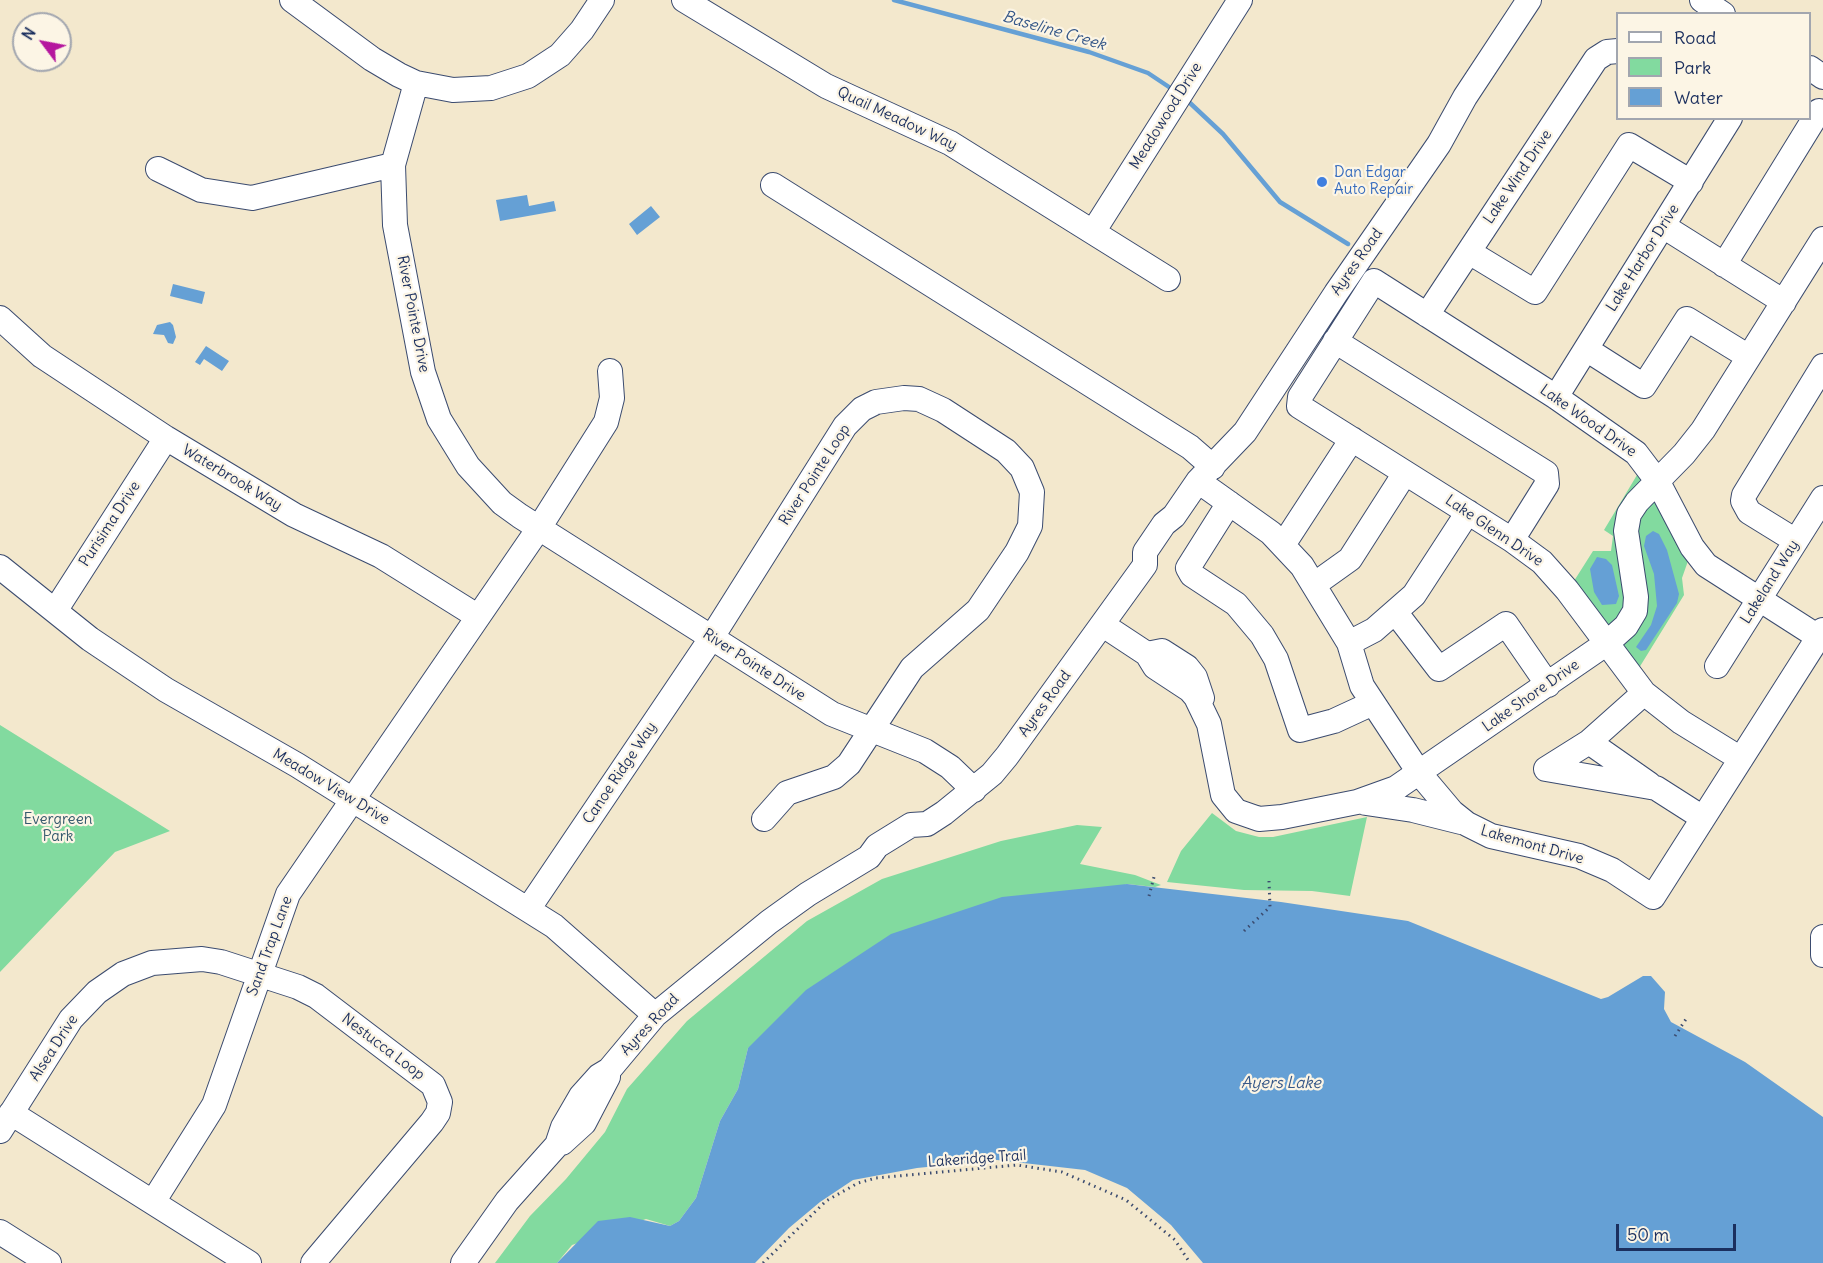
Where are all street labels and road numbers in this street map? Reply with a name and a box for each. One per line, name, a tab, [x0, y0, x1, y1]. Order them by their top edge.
street label: Meadowood Drive	[1126, 59, 1206, 173]
street label: Quail Meadow Way	[834, 83, 960, 155]
street label: Lake Wind Drive	[1480, 127, 1556, 227]
street label: Lake Harbor Drive	[1603, 201, 1683, 315]
street label: Ayres Road	[1327, 225, 1387, 299]
street label: River Pointe Drive	[393, 254, 433, 374]
street label: Lake Wood Drive	[1536, 381, 1640, 461]
street label: River Pointe Loop	[776, 421, 854, 529]
street label: Waterbrook Way	[179, 441, 285, 515]
street label: Purisima Drive	[76, 478, 144, 570]
street label: Lake Glenn Drive	[1442, 492, 1546, 570]
street label: Lakeland Way	[1737, 537, 1803, 627]
street label: River Pointe Drive	[699, 625, 809, 705]
street label: Lake Shore Drive	[1479, 656, 1583, 736]
street label: Ayres Road	[1015, 667, 1075, 741]
street label: Canoe Ridge Way	[579, 719, 661, 827]
street label: Meadow View Drive	[269, 745, 393, 829]
street label: Lakemont Drive	[1478, 822, 1586, 868]
street label: Sand Trap Lane	[244, 894, 296, 998]
street label: Ayres Road	[617, 991, 683, 1059]
street label: Nestucca Loop	[338, 1010, 428, 1084]
street label: Alsea Drive	[26, 1011, 82, 1085]
street label: Lakeridge Trail	[927, 1147, 1027, 1171]

